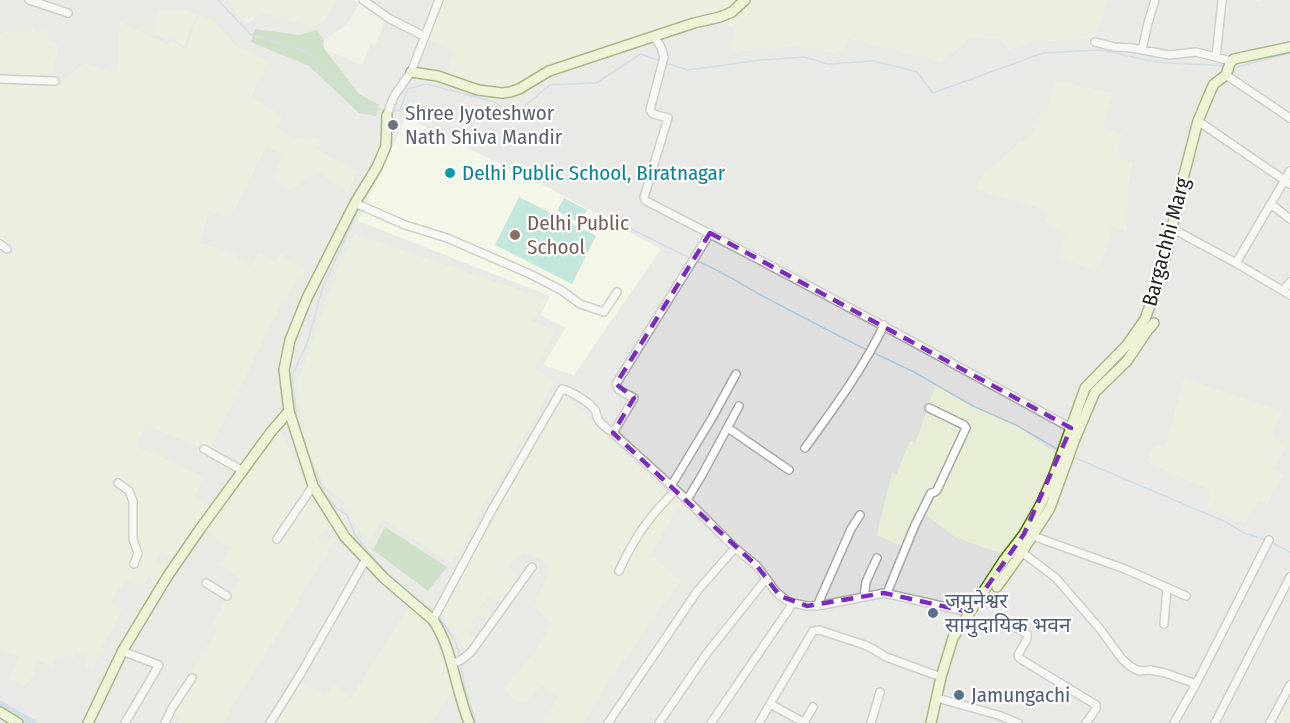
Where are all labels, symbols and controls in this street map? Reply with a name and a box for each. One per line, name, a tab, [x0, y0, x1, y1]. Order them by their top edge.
place label: Shree Jyoteshwor Nath Shiva Mandir	[405, 100, 563, 150]
marker: Shree Jyoteshwor Nath Shiva Mandir	[386, 118, 400, 132]
place label: Delhi Public School, Biratnagar	[462, 160, 726, 186]
marker: Delhi Public School, Biratnagar	[443, 166, 457, 180]
street label: Bargachhi Marg	[1136, 175, 1196, 309]
place label: Delhi Public School	[527, 210, 629, 260]
marker: Delhi Public School	[508, 228, 522, 242]
place label: जमुनेश्वर सामुदायिक भवन	[945, 588, 1071, 638]
marker: जमुनेश्वर सामुदायिक भवन	[926, 606, 940, 620]
place label: Jamungachi	[971, 682, 1070, 708]
marker: Jamungachi	[952, 688, 966, 702]

